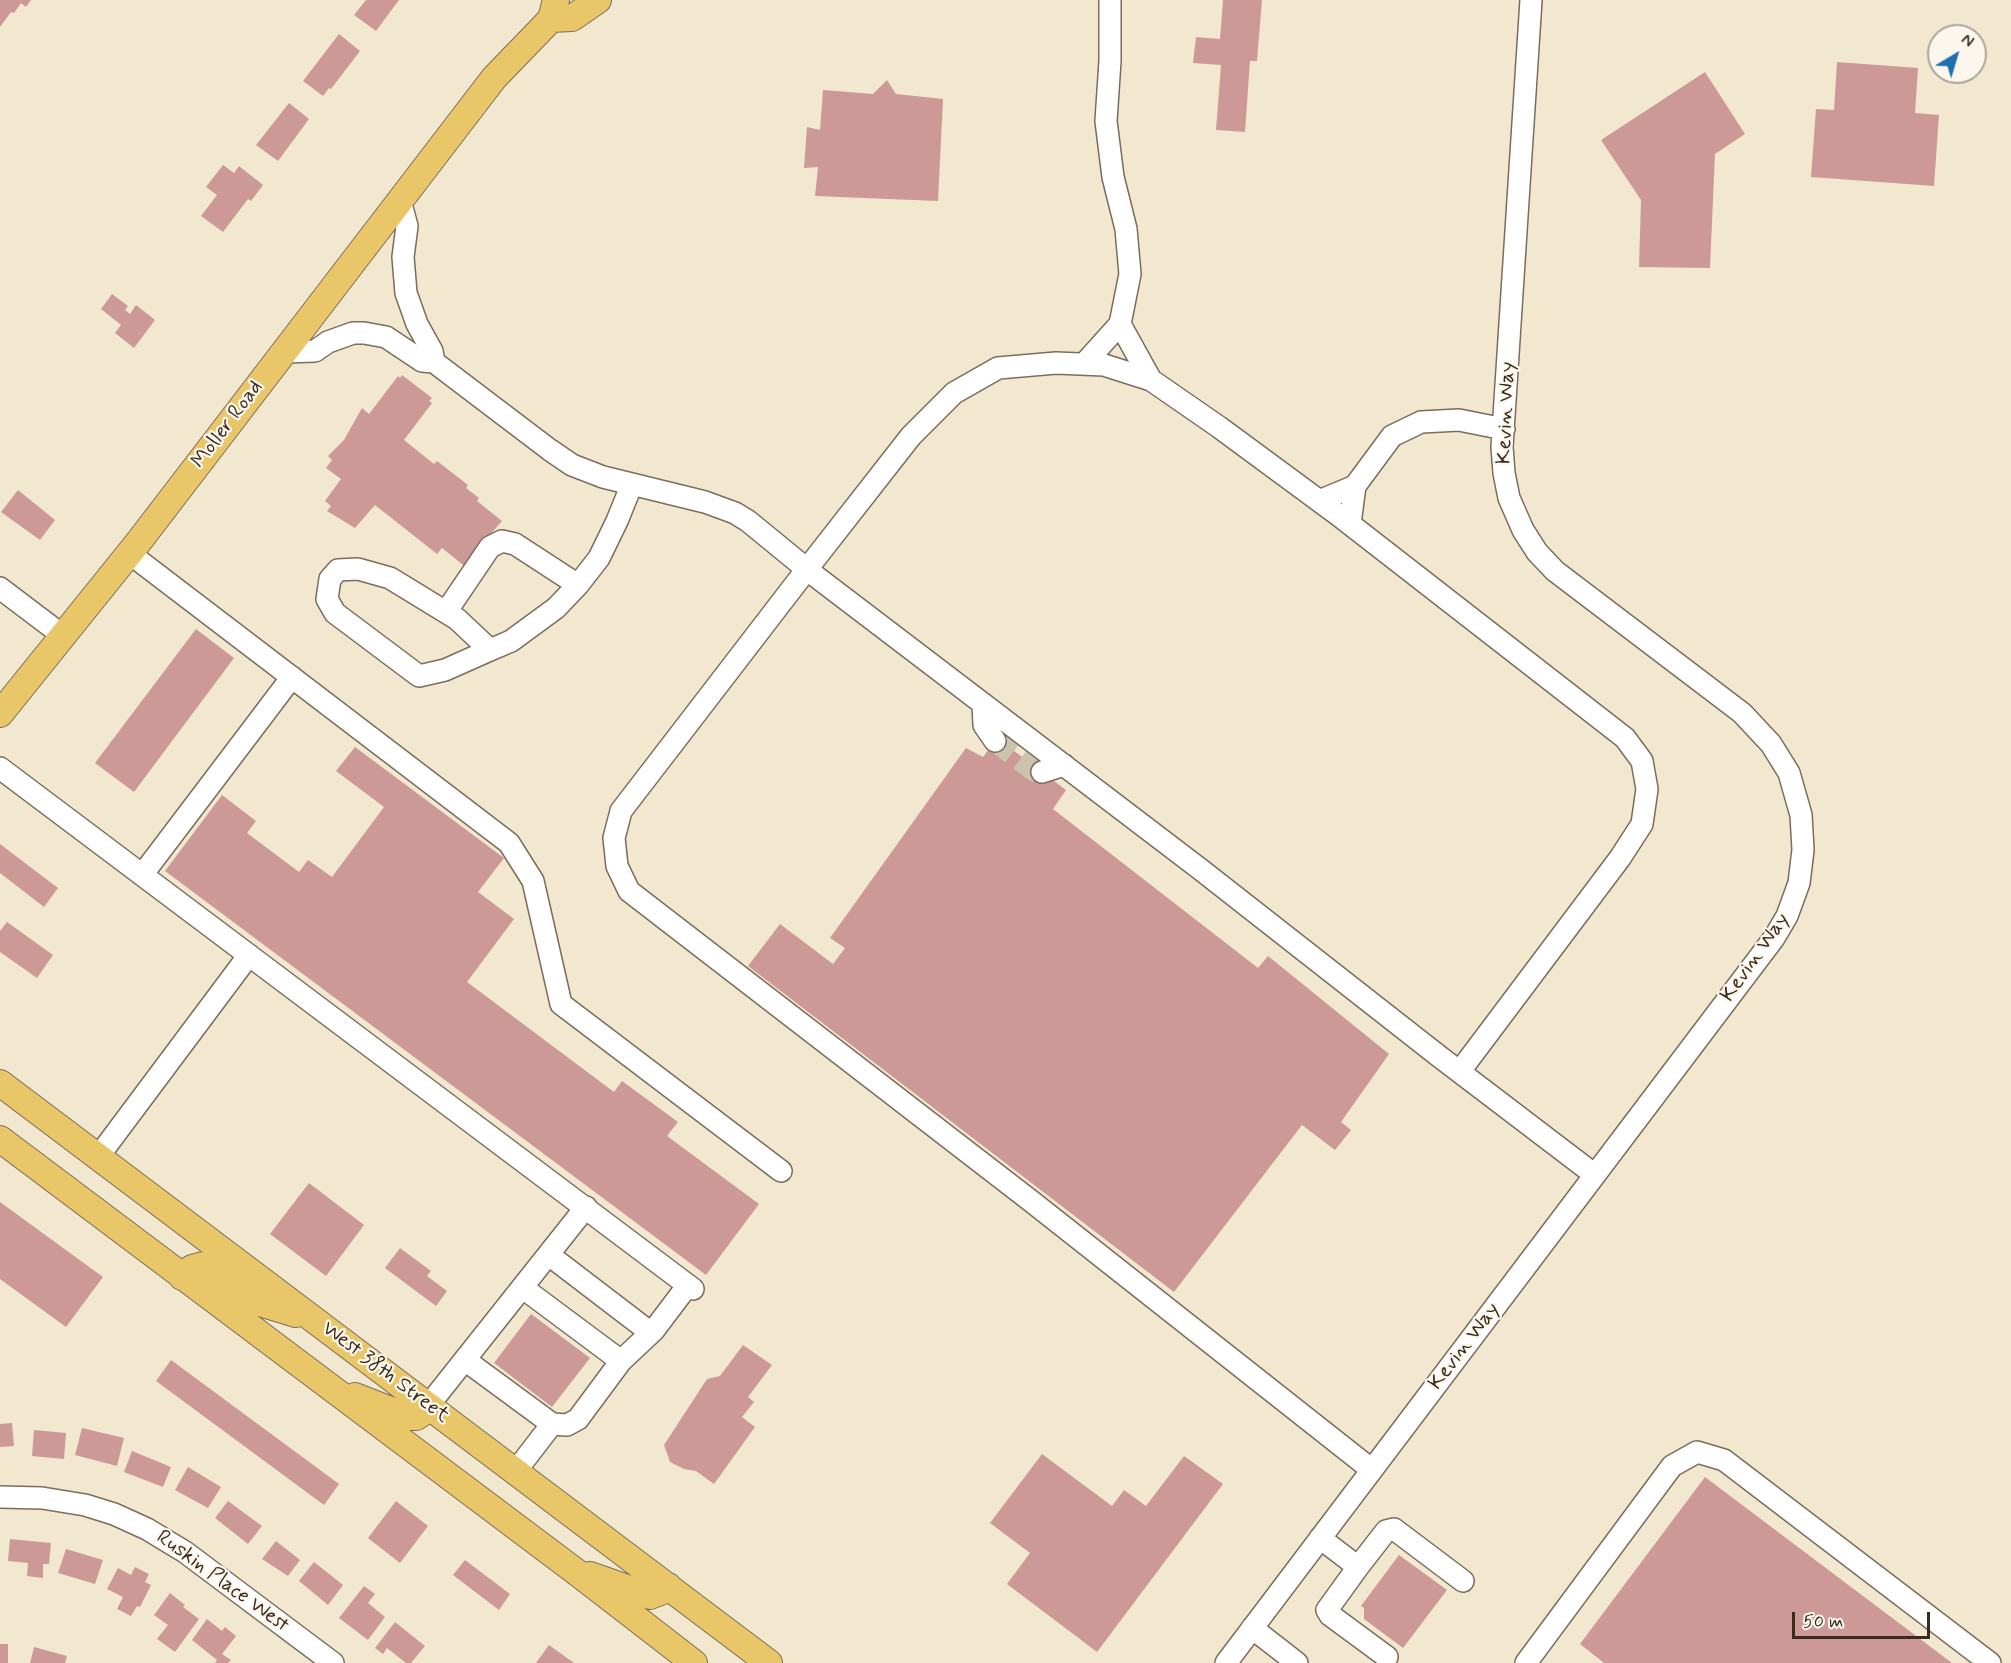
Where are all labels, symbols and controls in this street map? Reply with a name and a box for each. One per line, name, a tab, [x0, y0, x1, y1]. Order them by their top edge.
north arrow	[1927, 24, 1987, 84]
text: N	[1956, 29, 1978, 53]
street label: Kevin Way	[1493, 361, 1521, 465]
street label: Moller Road	[187, 376, 269, 474]
street label: Kevin Way	[1716, 909, 1796, 1007]
street label: Kevin Way	[1424, 1298, 1506, 1396]
street label: West 38th Street	[316, 1317, 454, 1429]
street label: Ruskin Place West	[151, 1525, 293, 1639]
scale bar	[1795, 1600, 1933, 1638]
text: 50 m	[1803, 1610, 1843, 1634]

